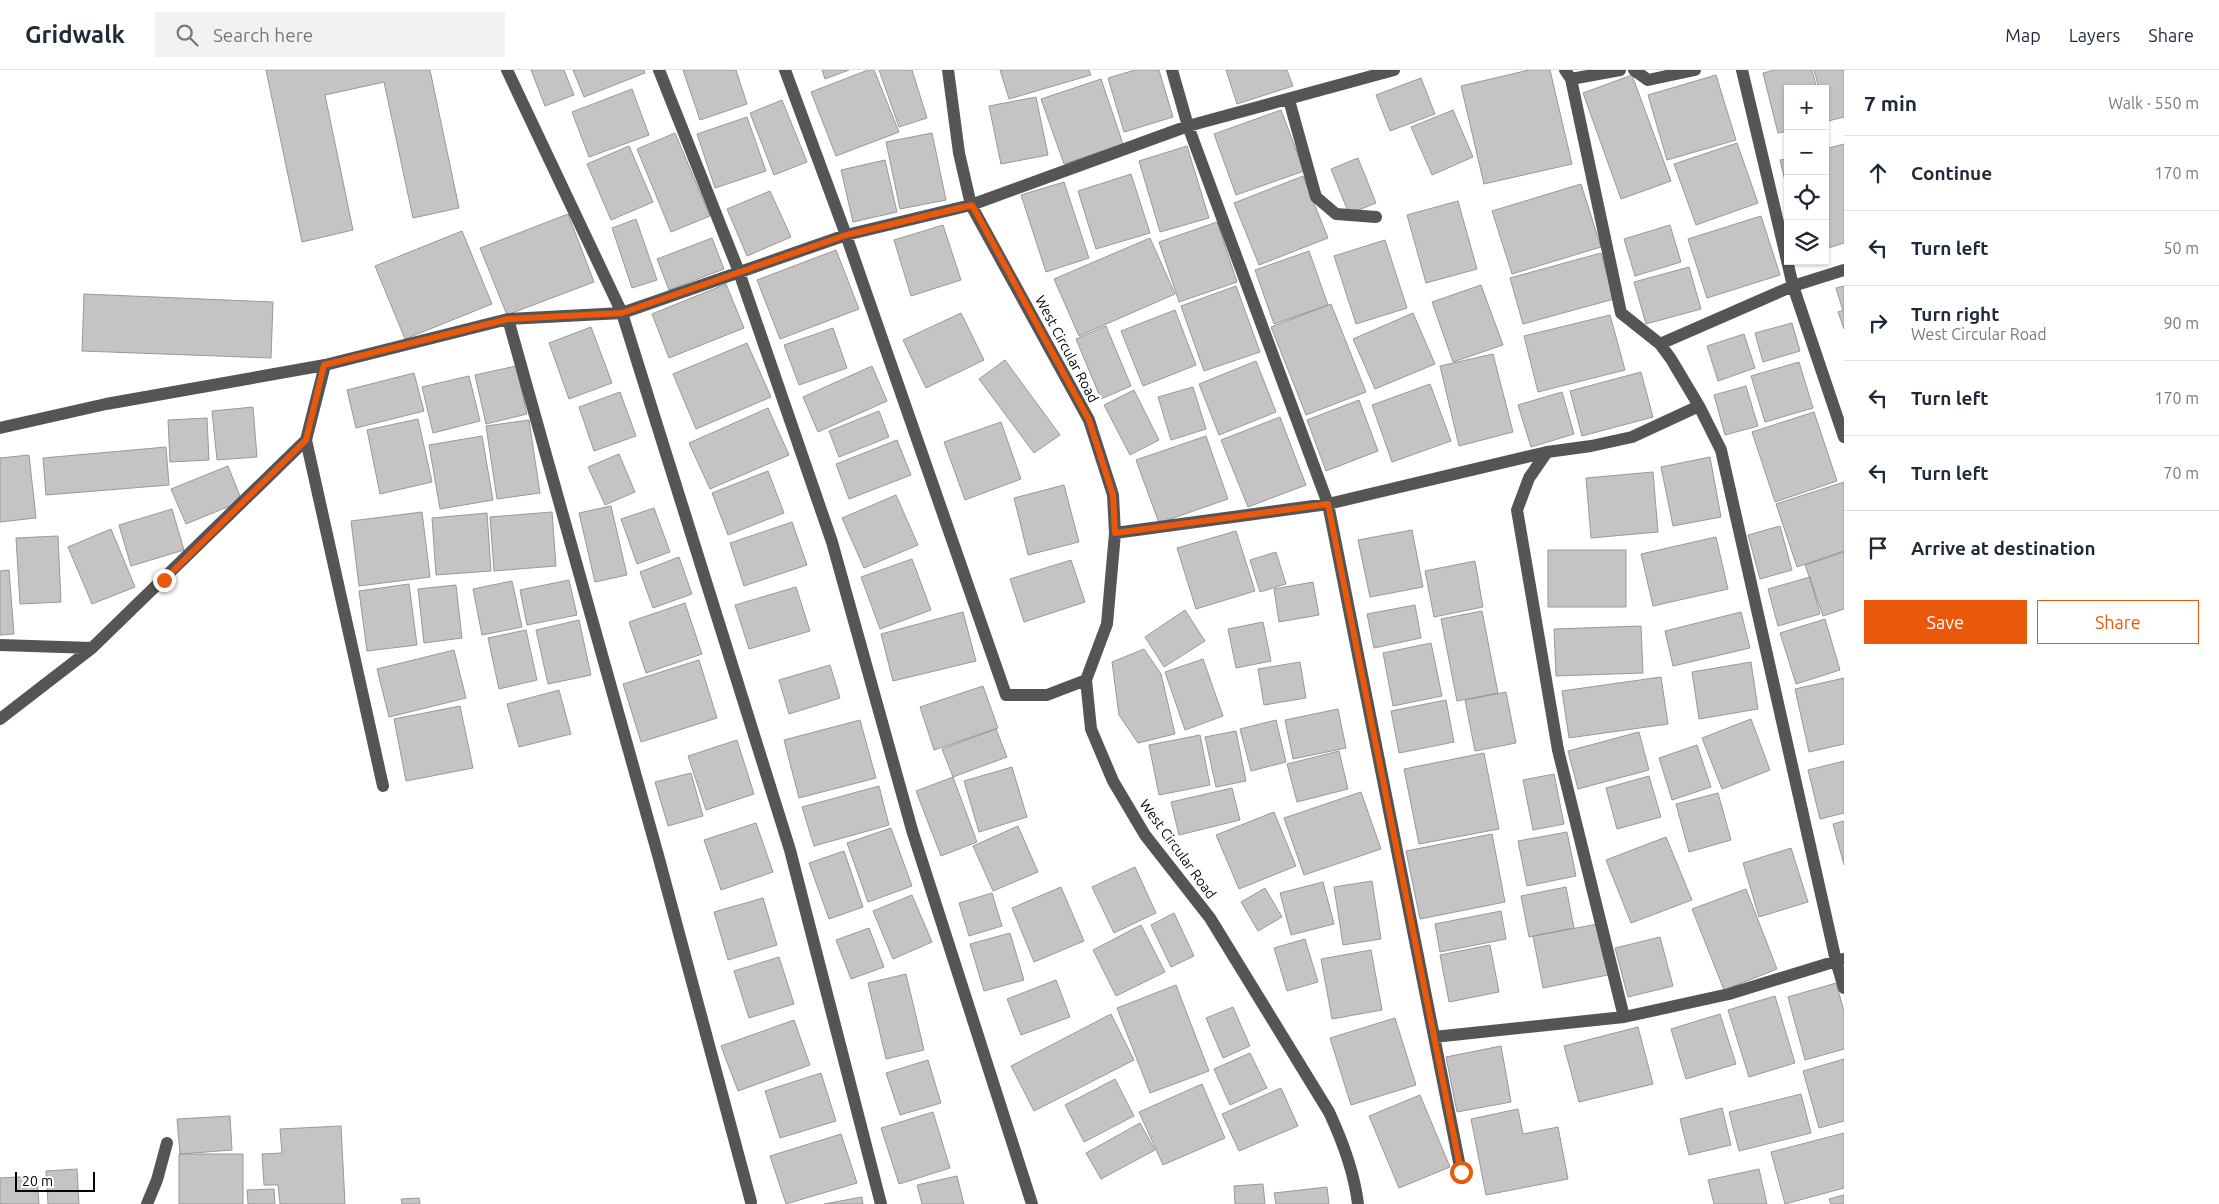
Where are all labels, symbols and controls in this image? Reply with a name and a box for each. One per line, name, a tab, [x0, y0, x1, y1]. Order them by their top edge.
search box	[155, 12, 505, 57]
text: Gridwalk	[25, 21, 125, 48]
icon: search	[173, 21, 201, 49]
text: Search here	[213, 24, 313, 46]
text: Map	[2005, 25, 2041, 45]
text: Layers	[2069, 25, 2120, 45]
text: Share	[2148, 25, 2194, 45]
map controls	[1784, 85, 1829, 265]
button: +	[1784, 85, 1829, 130]
text: 7 min	[1864, 91, 1917, 115]
text: Walk · 550 m	[2108, 94, 2199, 112]
button: −	[1784, 130, 1829, 175]
icon: ahead	[1864, 159, 1892, 187]
text: Continue	[1911, 162, 1992, 184]
text: 170 m	[2154, 164, 2199, 182]
button: locate	[1784, 175, 1829, 220]
button: layers	[1784, 220, 1829, 265]
icon: left	[1864, 234, 1892, 262]
text: Turn left	[1911, 237, 1989, 259]
text: 50 m	[2163, 239, 2199, 257]
street label: West Circular Road	[1032, 293, 1102, 405]
text: Turn right	[1911, 303, 1999, 325]
icon: right	[1864, 309, 1892, 337]
text: 90 m	[2163, 314, 2199, 332]
text: West Circular Road	[1911, 325, 2047, 343]
icon: left	[1864, 384, 1892, 412]
text: Turn left	[1911, 387, 1989, 409]
text: 170 m	[2154, 389, 2199, 407]
icon: left	[1864, 459, 1892, 487]
text: Turn left	[1911, 462, 1989, 484]
text: 70 m	[2163, 464, 2199, 482]
icon: arrive	[1864, 534, 1892, 562]
text: Arrive at destination	[1911, 537, 2096, 559]
route end	[153, 569, 176, 592]
button: Save	[1864, 600, 2027, 644]
button: Share	[2037, 600, 2199, 644]
street label: West Circular Road	[1137, 796, 1219, 902]
route start	[1450, 1161, 1473, 1184]
scale bar	[15, 1169, 95, 1192]
text: 20 m	[22, 1173, 53, 1189]

